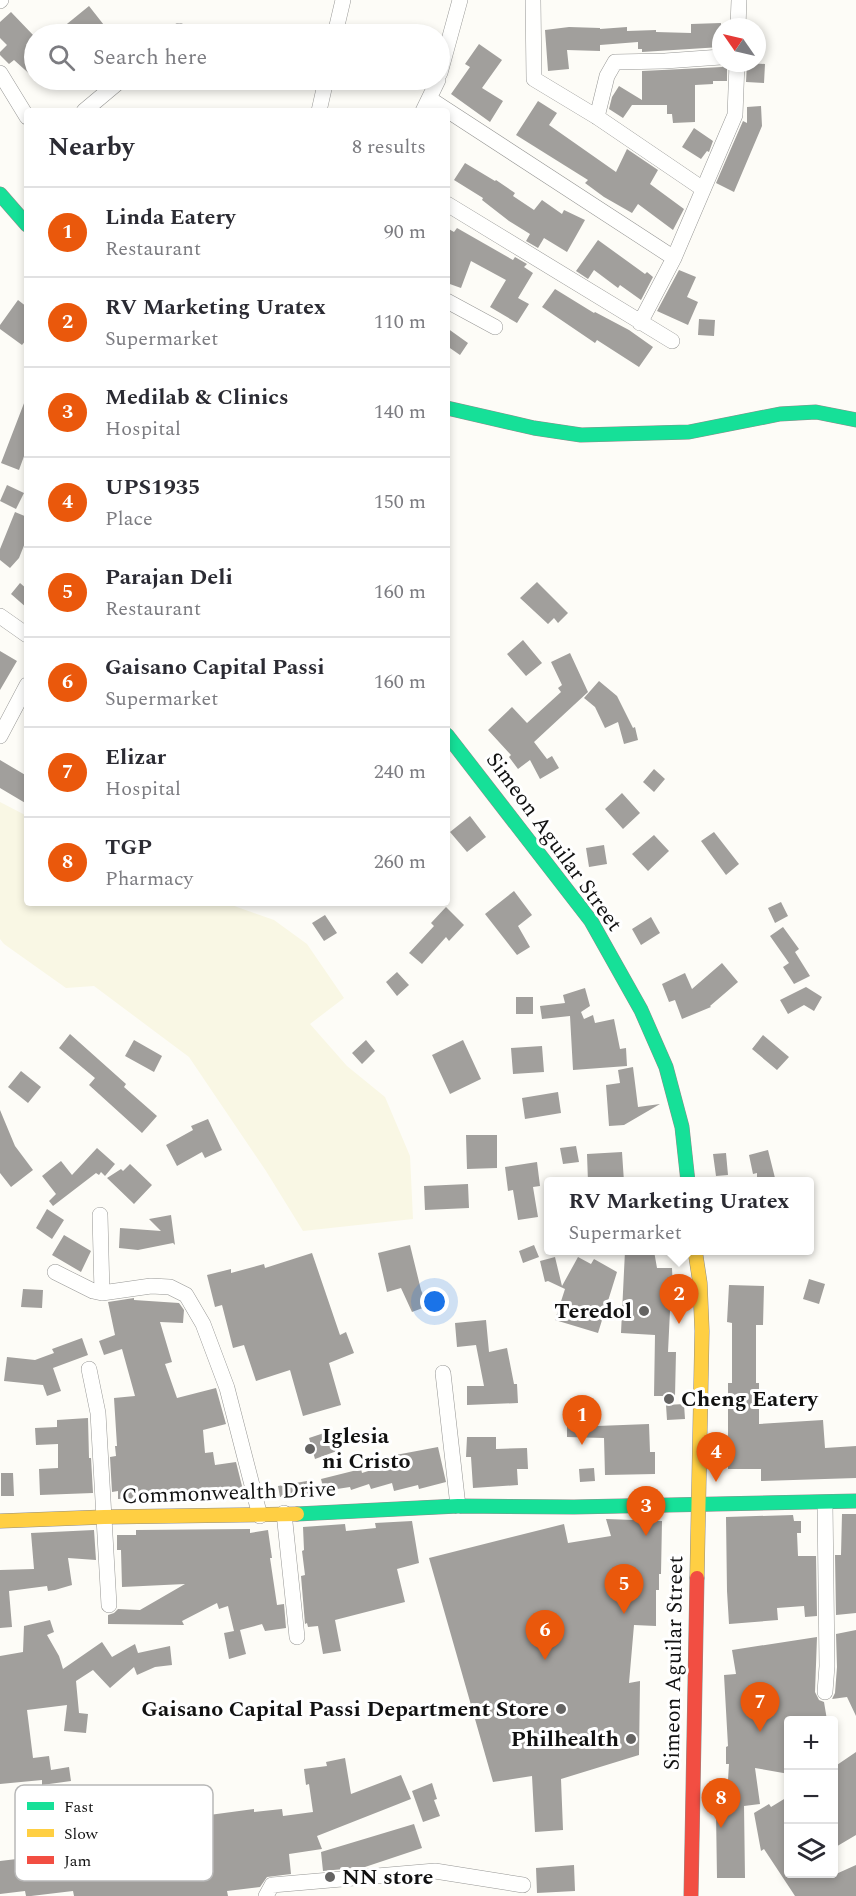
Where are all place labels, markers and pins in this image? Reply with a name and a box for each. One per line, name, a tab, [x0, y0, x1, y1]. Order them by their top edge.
pin: 2	[660, 1274, 698, 1324]
place label: Teredol	[554, 1295, 632, 1328]
marker: Teredol	[637, 1304, 651, 1318]
place label: Cheng Eatery	[681, 1383, 819, 1416]
marker: Cheng Eatery	[662, 1392, 676, 1406]
pin: 1	[562, 1396, 602, 1445]
place label: Iglesia ni Cristo	[322, 1420, 411, 1478]
pin: 4	[696, 1432, 736, 1482]
marker: Iglesia ni Cristo	[303, 1442, 317, 1456]
pin: 3	[626, 1486, 666, 1536]
pin: 5	[604, 1564, 644, 1614]
pin: 6	[526, 1610, 564, 1660]
pin: 7	[740, 1682, 780, 1732]
place label: Gaisano Capital Passi Department Store	[141, 1693, 549, 1726]
marker: Gaisano Capital Passi Department Store	[554, 1702, 568, 1716]
place label: Philhealth	[511, 1723, 619, 1756]
marker: Philhealth	[624, 1732, 638, 1746]
pin: 8	[702, 1778, 740, 1828]
place label: NN store	[342, 1861, 434, 1894]
marker: NN store	[323, 1870, 337, 1884]

